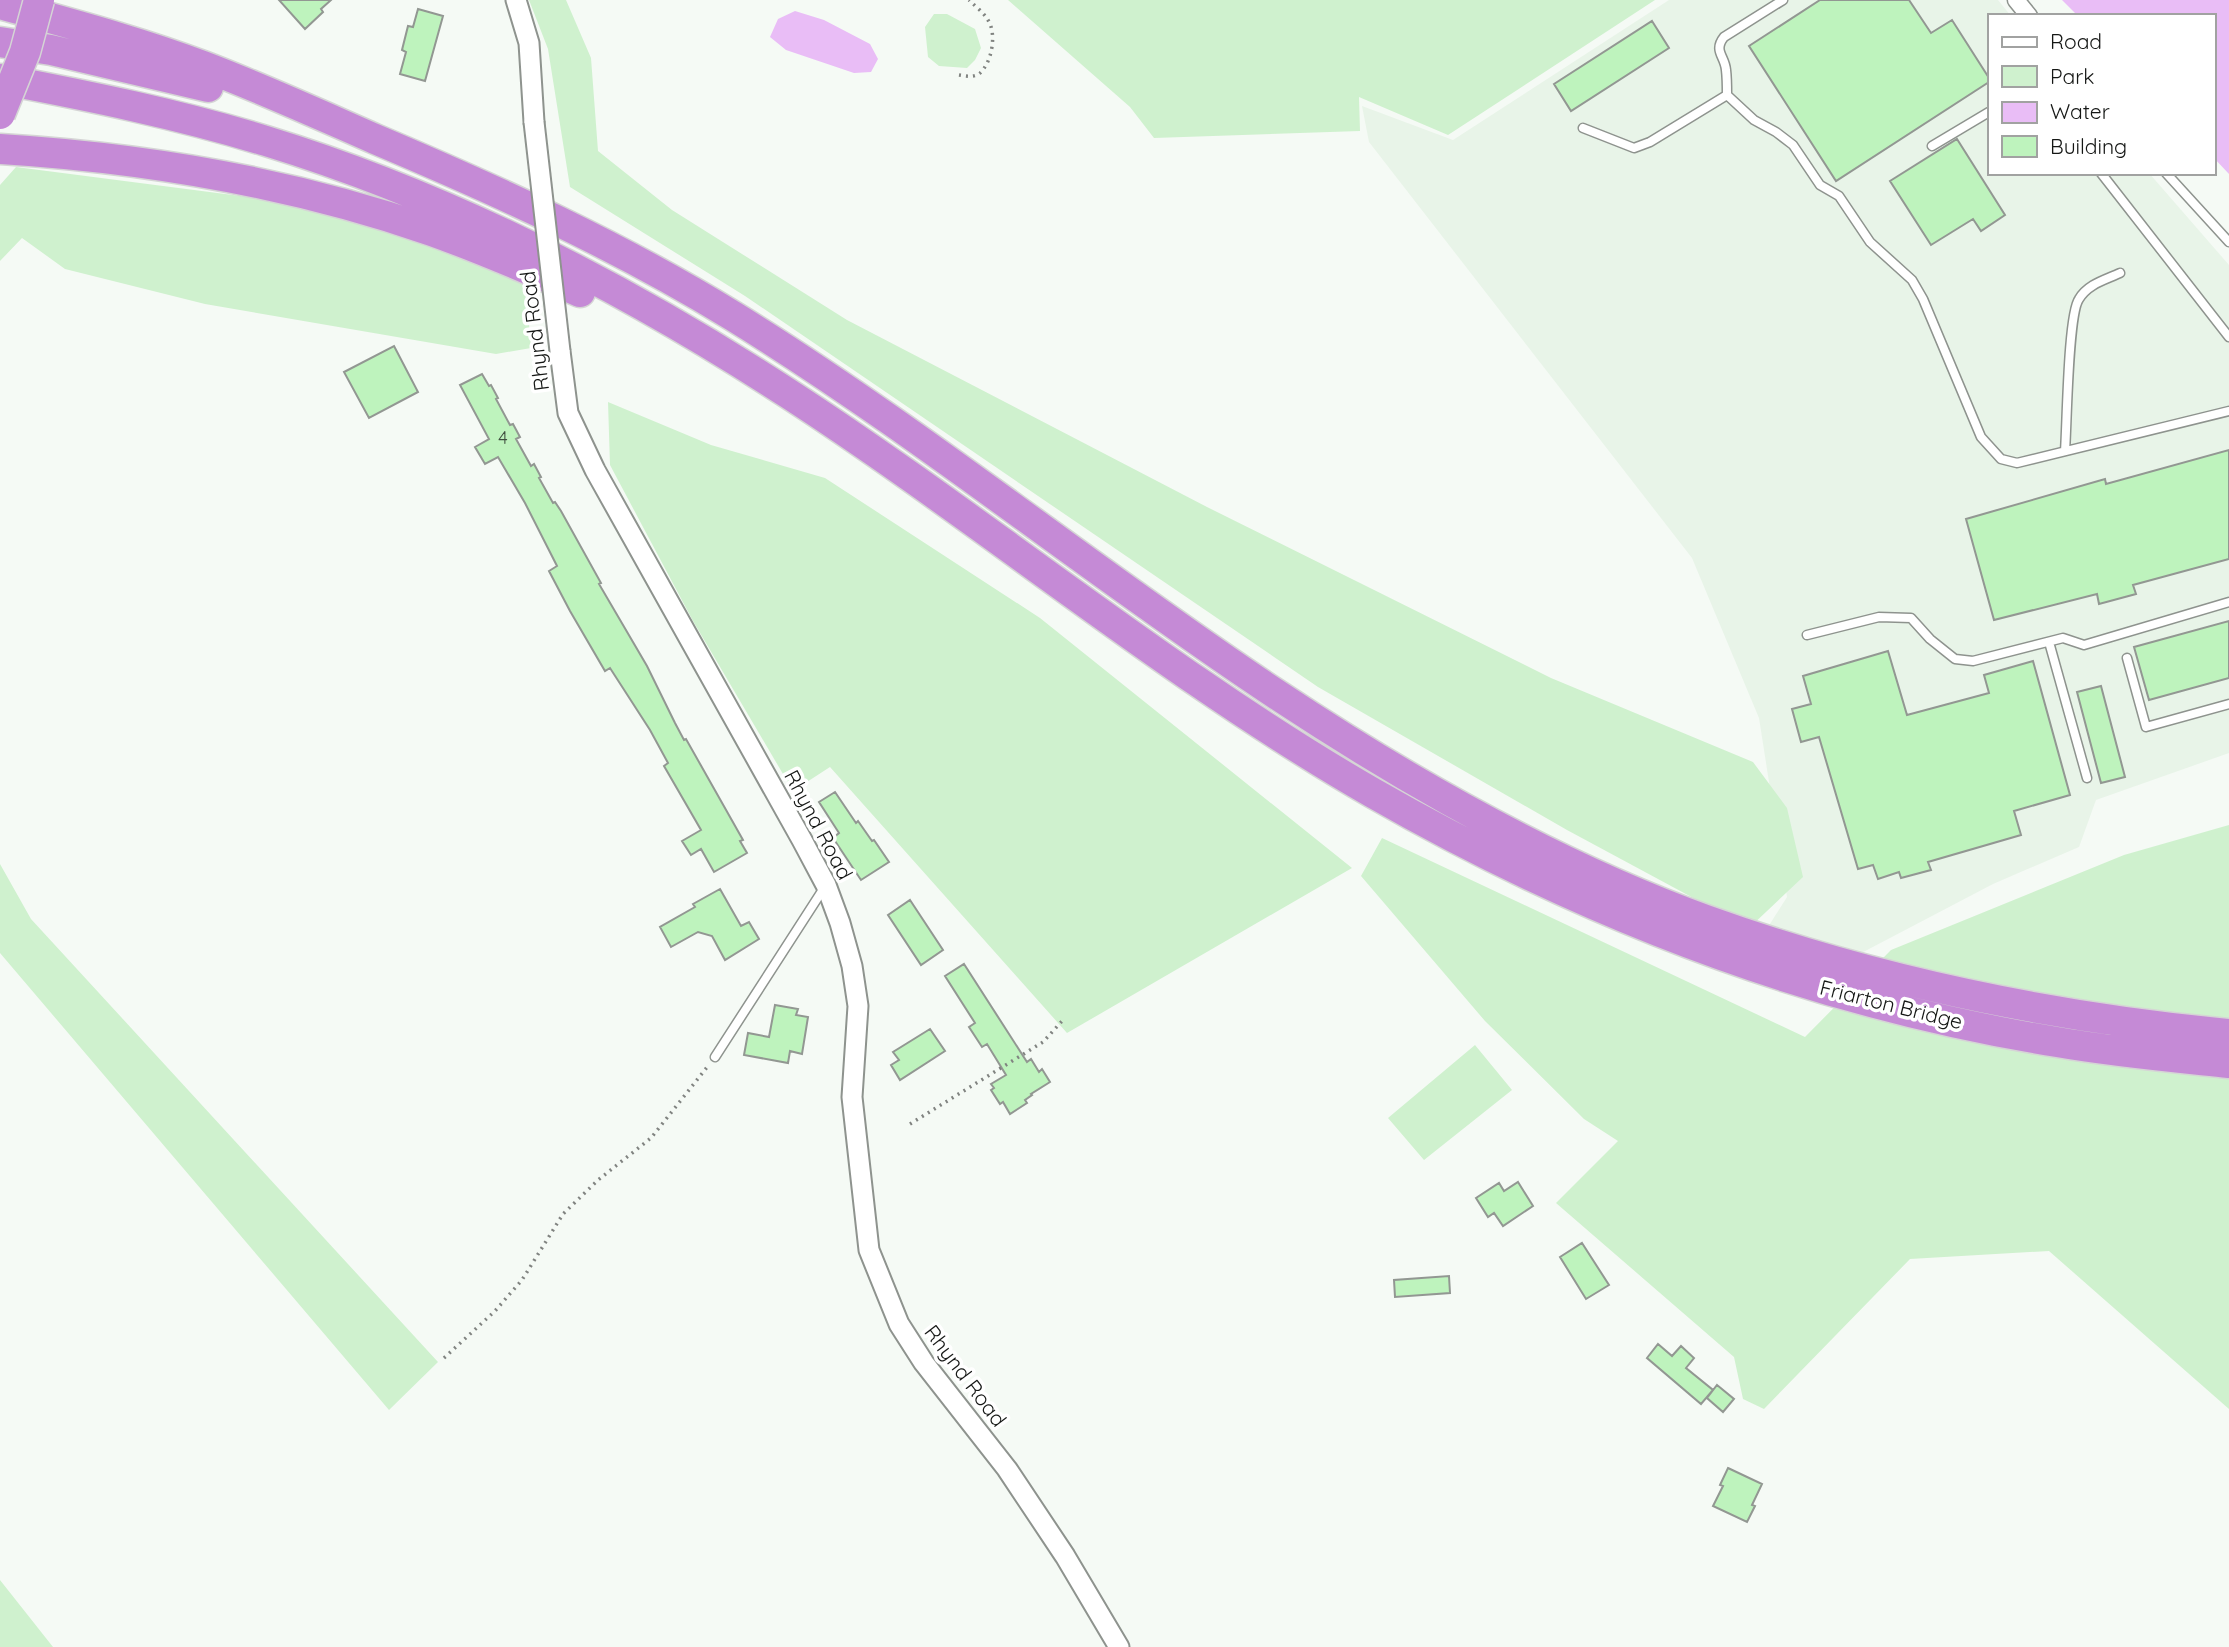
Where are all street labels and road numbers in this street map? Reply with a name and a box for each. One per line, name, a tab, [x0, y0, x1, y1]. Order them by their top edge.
street label: Rhynd Road	[514, 270, 554, 393]
street label: Rhynd Road	[779, 765, 859, 884]
street label: Friarton Bridge	[1817, 974, 1965, 1034]
street label: Rhynd Road	[919, 1319, 1012, 1431]

